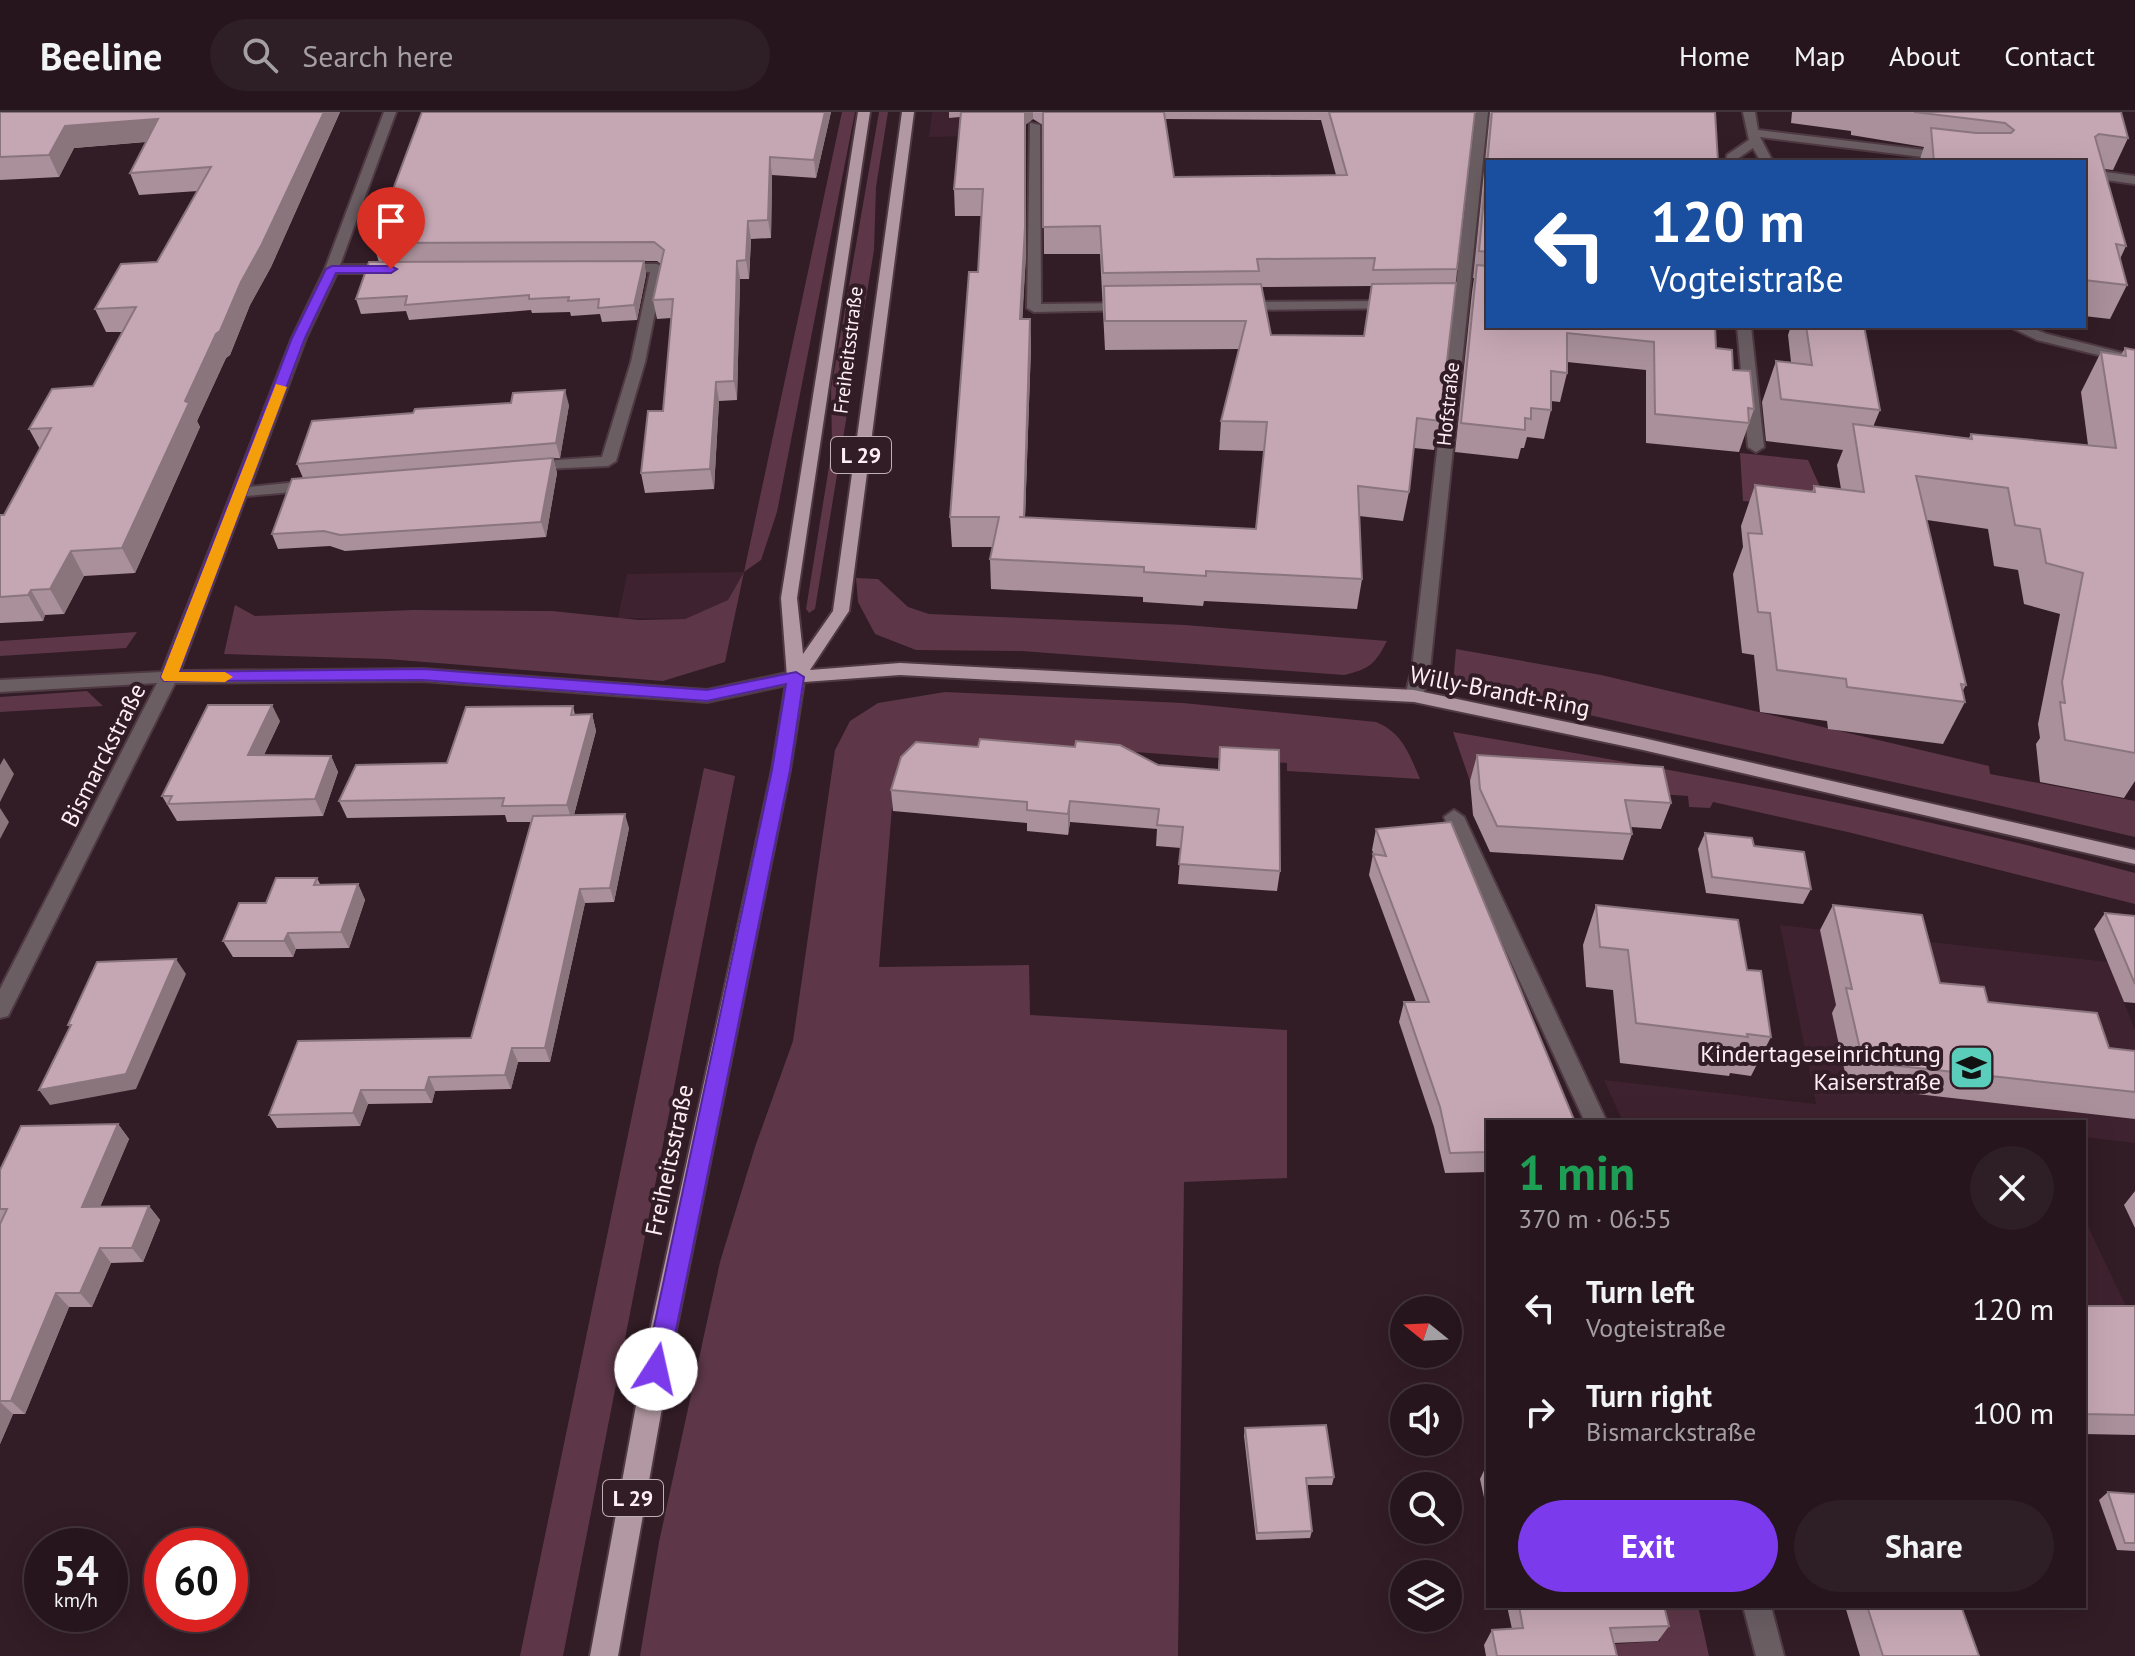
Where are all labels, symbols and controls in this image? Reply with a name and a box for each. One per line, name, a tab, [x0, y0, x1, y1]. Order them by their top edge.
search box	[210, 19, 770, 91]
text: Beeline	[40, 31, 162, 80]
icon: search	[238, 33, 282, 77]
text: Search here	[302, 36, 454, 75]
text: Home	[1679, 37, 1750, 74]
text: Map	[1794, 37, 1845, 74]
text: About	[1889, 37, 1960, 74]
text: Contact	[2004, 37, 2095, 74]
text: 120 m	[1650, 185, 1805, 257]
pin	[357, 187, 425, 269]
icon: left	[1518, 192, 1622, 296]
icon: arrive	[369, 199, 413, 243]
text: Vogteistraße	[1650, 255, 1844, 302]
street label: Freiheitsstraße	[827, 285, 869, 415]
street label: Hofstraße	[1431, 361, 1465, 447]
road number: L 29	[831, 437, 891, 473]
street label: Willy-Brandt-Ring	[1407, 658, 1593, 724]
street label: Bismarckstraße	[54, 678, 152, 832]
place label: Kindertageseinrichtung Kaiserstraße	[1700, 1038, 1941, 1097]
school or university icon: Kindertageseinrichtung Kaiserstraße	[1948, 1043, 1996, 1091]
street label: Freiheitsstraße	[638, 1082, 700, 1238]
text: 1 min	[1518, 1141, 1635, 1203]
button: close	[1970, 1146, 2054, 1230]
text: 370 m · 06:55	[1518, 1202, 1672, 1235]
text: Turn left	[1586, 1272, 1694, 1311]
icon: left	[1518, 1286, 1562, 1330]
text: 120 m	[1973, 1289, 2054, 1328]
north arrow	[1390, 1296, 1462, 1368]
map controls	[1390, 1296, 1462, 1632]
text: Vogteistraße	[1586, 1311, 1726, 1344]
position arrow	[614, 1327, 698, 1411]
text: Turn right	[1586, 1376, 1712, 1415]
button: sound	[1390, 1384, 1462, 1456]
icon: right	[1518, 1390, 1562, 1434]
text: 100 m	[1973, 1393, 2054, 1432]
text: Bismarckstraße	[1586, 1415, 1756, 1448]
button: search	[1390, 1472, 1462, 1544]
road number: L 29	[603, 1480, 663, 1516]
button: Exit	[1518, 1500, 1778, 1592]
button: Share	[1794, 1500, 2054, 1592]
speed limit sign: 60	[144, 1528, 248, 1632]
text: 54	[53, 1544, 99, 1596]
button: layers	[1390, 1560, 1462, 1632]
text: km/h	[54, 1587, 98, 1613]

